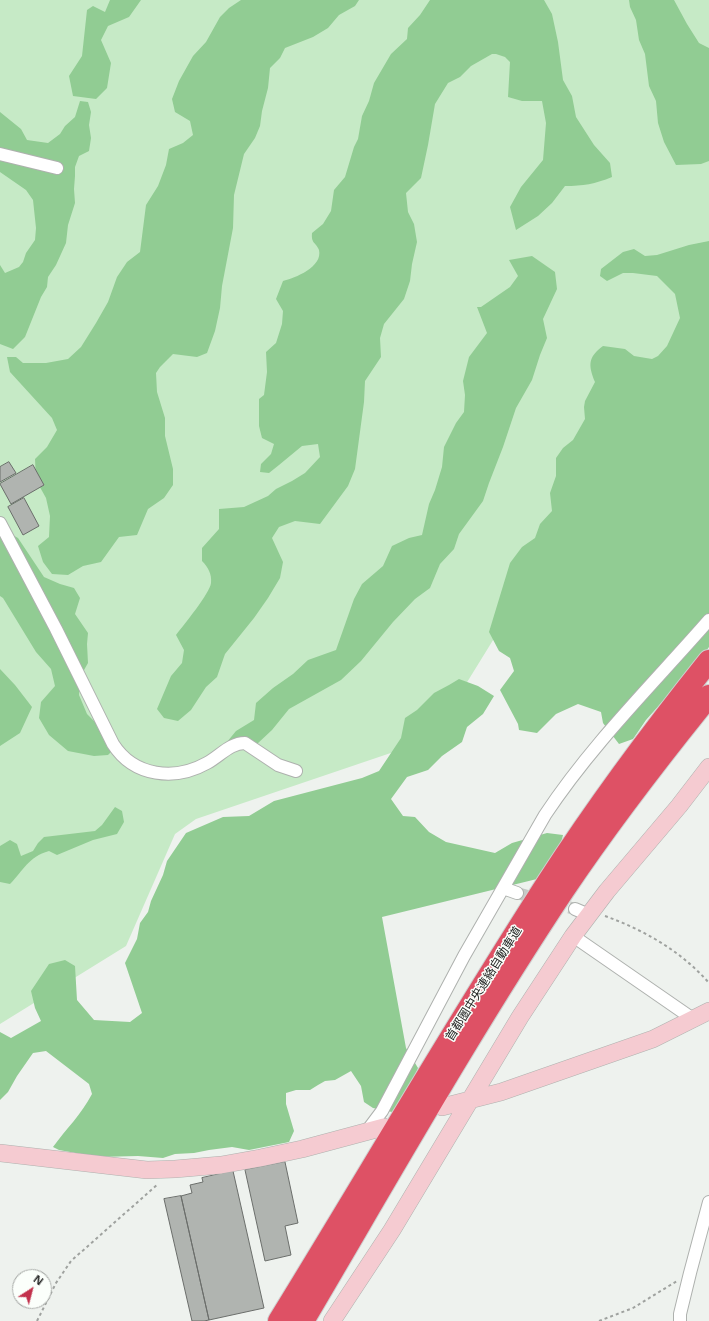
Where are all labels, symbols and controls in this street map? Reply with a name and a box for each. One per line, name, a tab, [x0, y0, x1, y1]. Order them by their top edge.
street label: 首都圏中央連絡自動車道	[443, 924, 525, 1044]
north arrow	[12, 1269, 52, 1309]
text: N	[31, 1271, 47, 1288]

